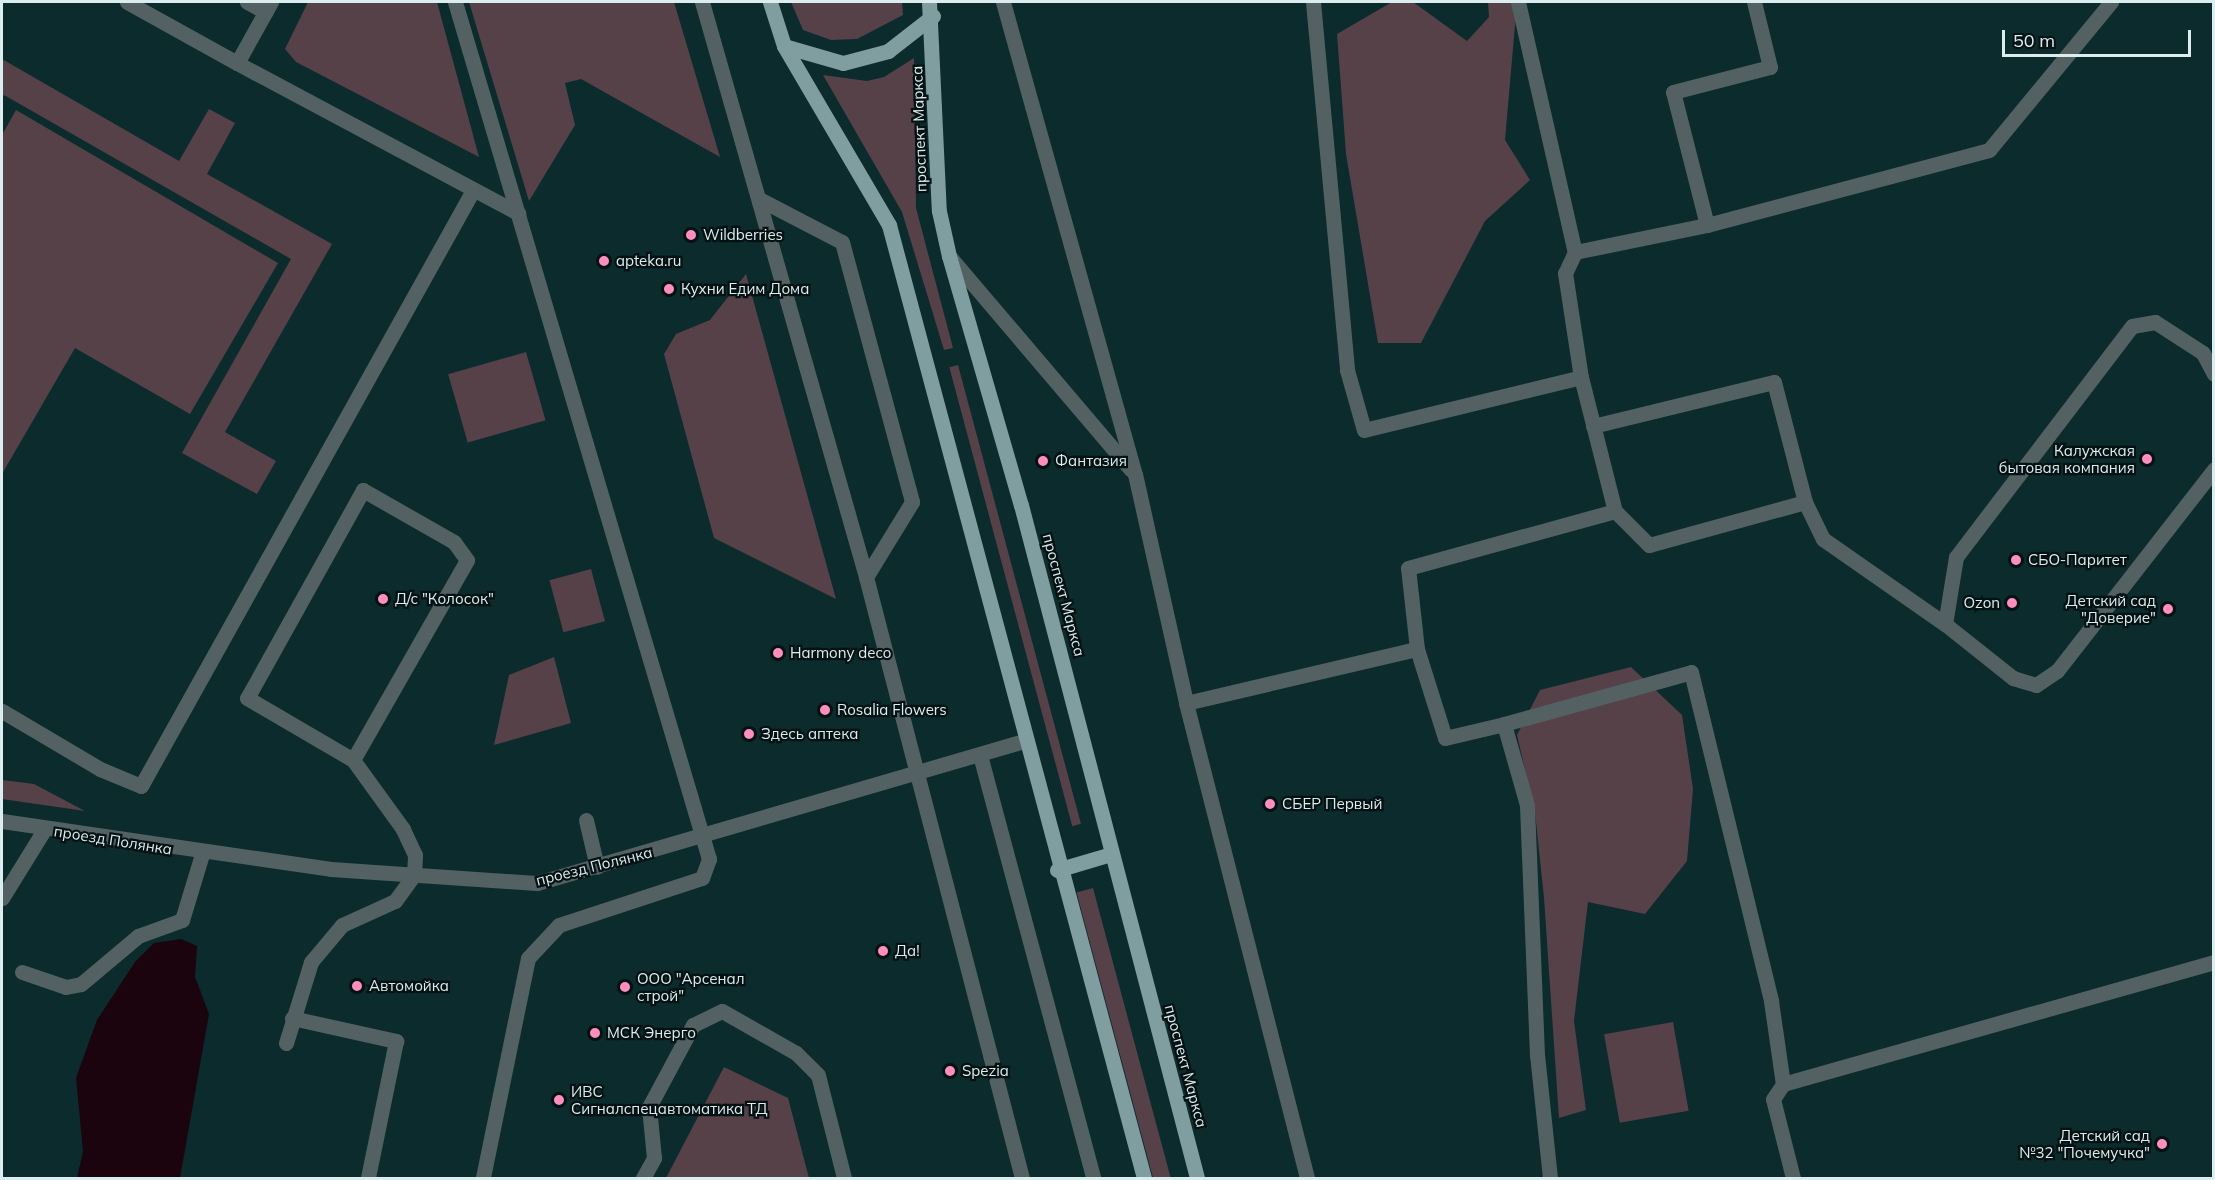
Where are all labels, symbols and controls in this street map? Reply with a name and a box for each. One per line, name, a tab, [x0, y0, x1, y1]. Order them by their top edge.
scale bar	[2005, 18, 2194, 56]
text: 50 m	[2013, 29, 2055, 52]
street label: проспект Маркса	[908, 66, 930, 192]
place label: Wildberries	[703, 226, 783, 244]
marker: Wildberries	[684, 228, 698, 242]
place label: apteka.ru	[616, 252, 681, 270]
marker: apteka.ru	[597, 254, 611, 268]
place label: Кухни Едим Дома	[681, 280, 809, 298]
marker: Кухни Едим Дома	[662, 282, 676, 296]
place label: Калужская бытовая компания	[1999, 441, 2135, 476]
place label: Фантазия	[1055, 452, 1127, 470]
marker: Калужская бытовая компания	[2140, 452, 2154, 466]
marker: Фантазия	[1036, 454, 1050, 468]
street label: проспект Маркса	[1039, 532, 1089, 658]
place label: СБО-Паритет	[2028, 551, 2127, 569]
marker: СБО-Паритет	[2009, 553, 2023, 567]
place label: Д/с "Колосок"	[395, 590, 494, 608]
place label: Детский сад "Доверие"	[2066, 591, 2156, 626]
marker: Д/с "Колосок"	[376, 592, 390, 606]
place label: Ozon	[1963, 594, 2000, 612]
marker: Ozon	[2005, 596, 2019, 610]
marker: Детский сад "Доверие"	[2161, 602, 2175, 616]
place label: Harmony deco	[790, 644, 891, 662]
marker: Harmony deco	[771, 646, 785, 660]
place label: Rosalia Flowers	[837, 701, 947, 719]
marker: Rosalia Flowers	[818, 703, 832, 717]
place label: Здесь аптека	[761, 725, 858, 743]
marker: Здесь аптека	[742, 727, 756, 741]
place label: СБЕР Первый	[1282, 795, 1382, 813]
marker: СБЕР Первый	[1263, 797, 1277, 811]
street label: проезд Полянка	[53, 822, 173, 858]
street label: проезд Полянка	[534, 843, 654, 889]
place label: Да!	[895, 942, 920, 960]
marker: Да!	[876, 944, 890, 958]
place label: ООО "Арсенал строй"	[637, 969, 745, 1004]
place label: Автомойка	[369, 977, 449, 995]
marker: Автомойка	[350, 979, 364, 993]
marker: ООО "Арсенал строй"	[618, 980, 632, 994]
street label: проспект Маркса	[1161, 1003, 1211, 1129]
place label: МСК Энерго	[607, 1024, 696, 1042]
marker: МСК Энерго	[588, 1026, 602, 1040]
place label: Spezia	[962, 1062, 1009, 1080]
marker: Spezia	[943, 1064, 957, 1078]
place label: ИВС Сигналспецавтоматика ТД	[571, 1082, 767, 1117]
marker: ИВС Сигналспецавтоматика ТД	[552, 1093, 566, 1107]
place label: Детский сад №32 "Почемучка"	[2019, 1126, 2150, 1161]
marker: Детский сад №32 "Почемучка"	[2155, 1137, 2169, 1151]

